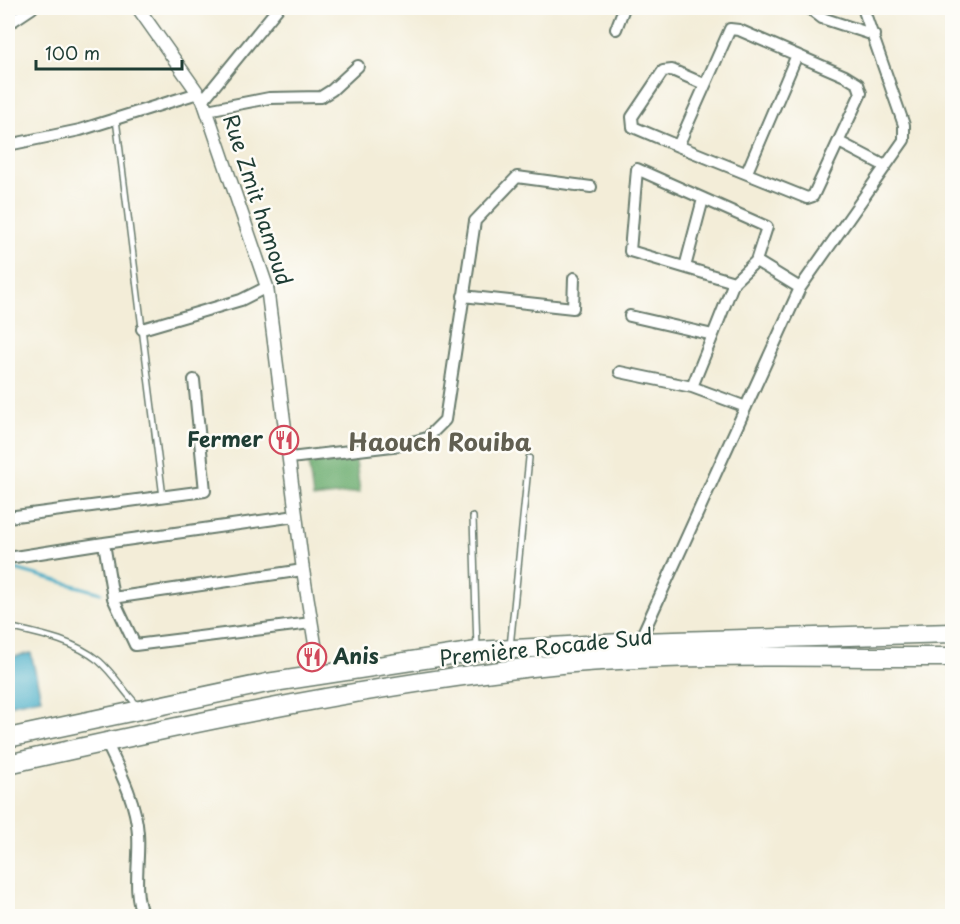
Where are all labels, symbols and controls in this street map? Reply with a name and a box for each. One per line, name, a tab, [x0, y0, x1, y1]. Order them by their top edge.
scale bar	[36, 33, 182, 71]
text: 100 m	[45, 39, 100, 66]
street label: Rue Zmit hamoud	[216, 110, 302, 289]
place label: Fermer	[187, 422, 263, 454]
district label: Haouch Rouiba	[349, 423, 532, 459]
restaurant icon: Fermer	[268, 424, 300, 456]
street label: Première Rocade Sud	[438, 619, 654, 673]
place label: Anis	[332, 639, 379, 671]
restaurant icon: Anis	[296, 641, 328, 673]

